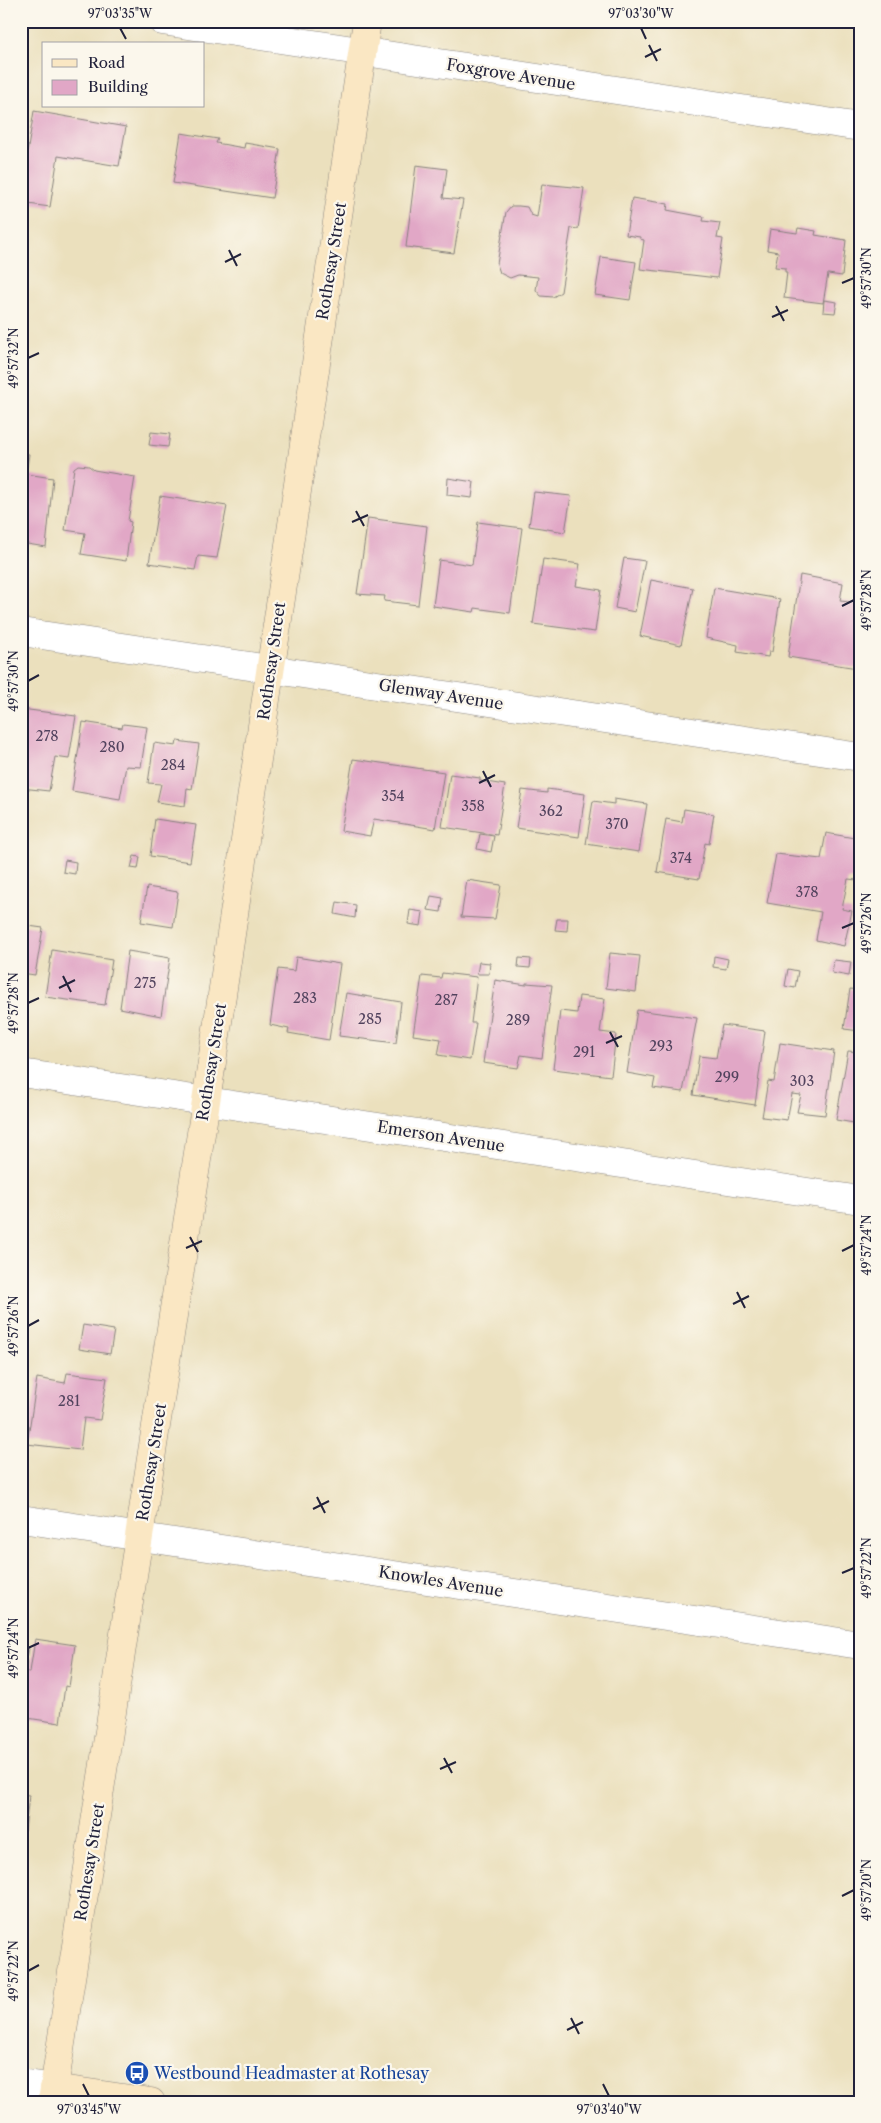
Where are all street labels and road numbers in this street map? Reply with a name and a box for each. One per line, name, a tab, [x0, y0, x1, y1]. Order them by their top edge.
street label: Foxgrove Avenue	[445, 54, 577, 94]
street label: Rothesay Street	[312, 200, 350, 321]
street label: Rothesay Street	[253, 600, 289, 721]
street label: Glenway Avenue	[377, 674, 505, 714]
street label: Rothesay Street	[192, 1001, 230, 1122]
street label: Emerson Avenue	[376, 1116, 506, 1156]
street label: Rothesay Street	[132, 1401, 170, 1522]
street label: Knowles Avenue	[377, 1561, 505, 1601]
street label: Rothesay Street	[70, 1801, 108, 1922]

